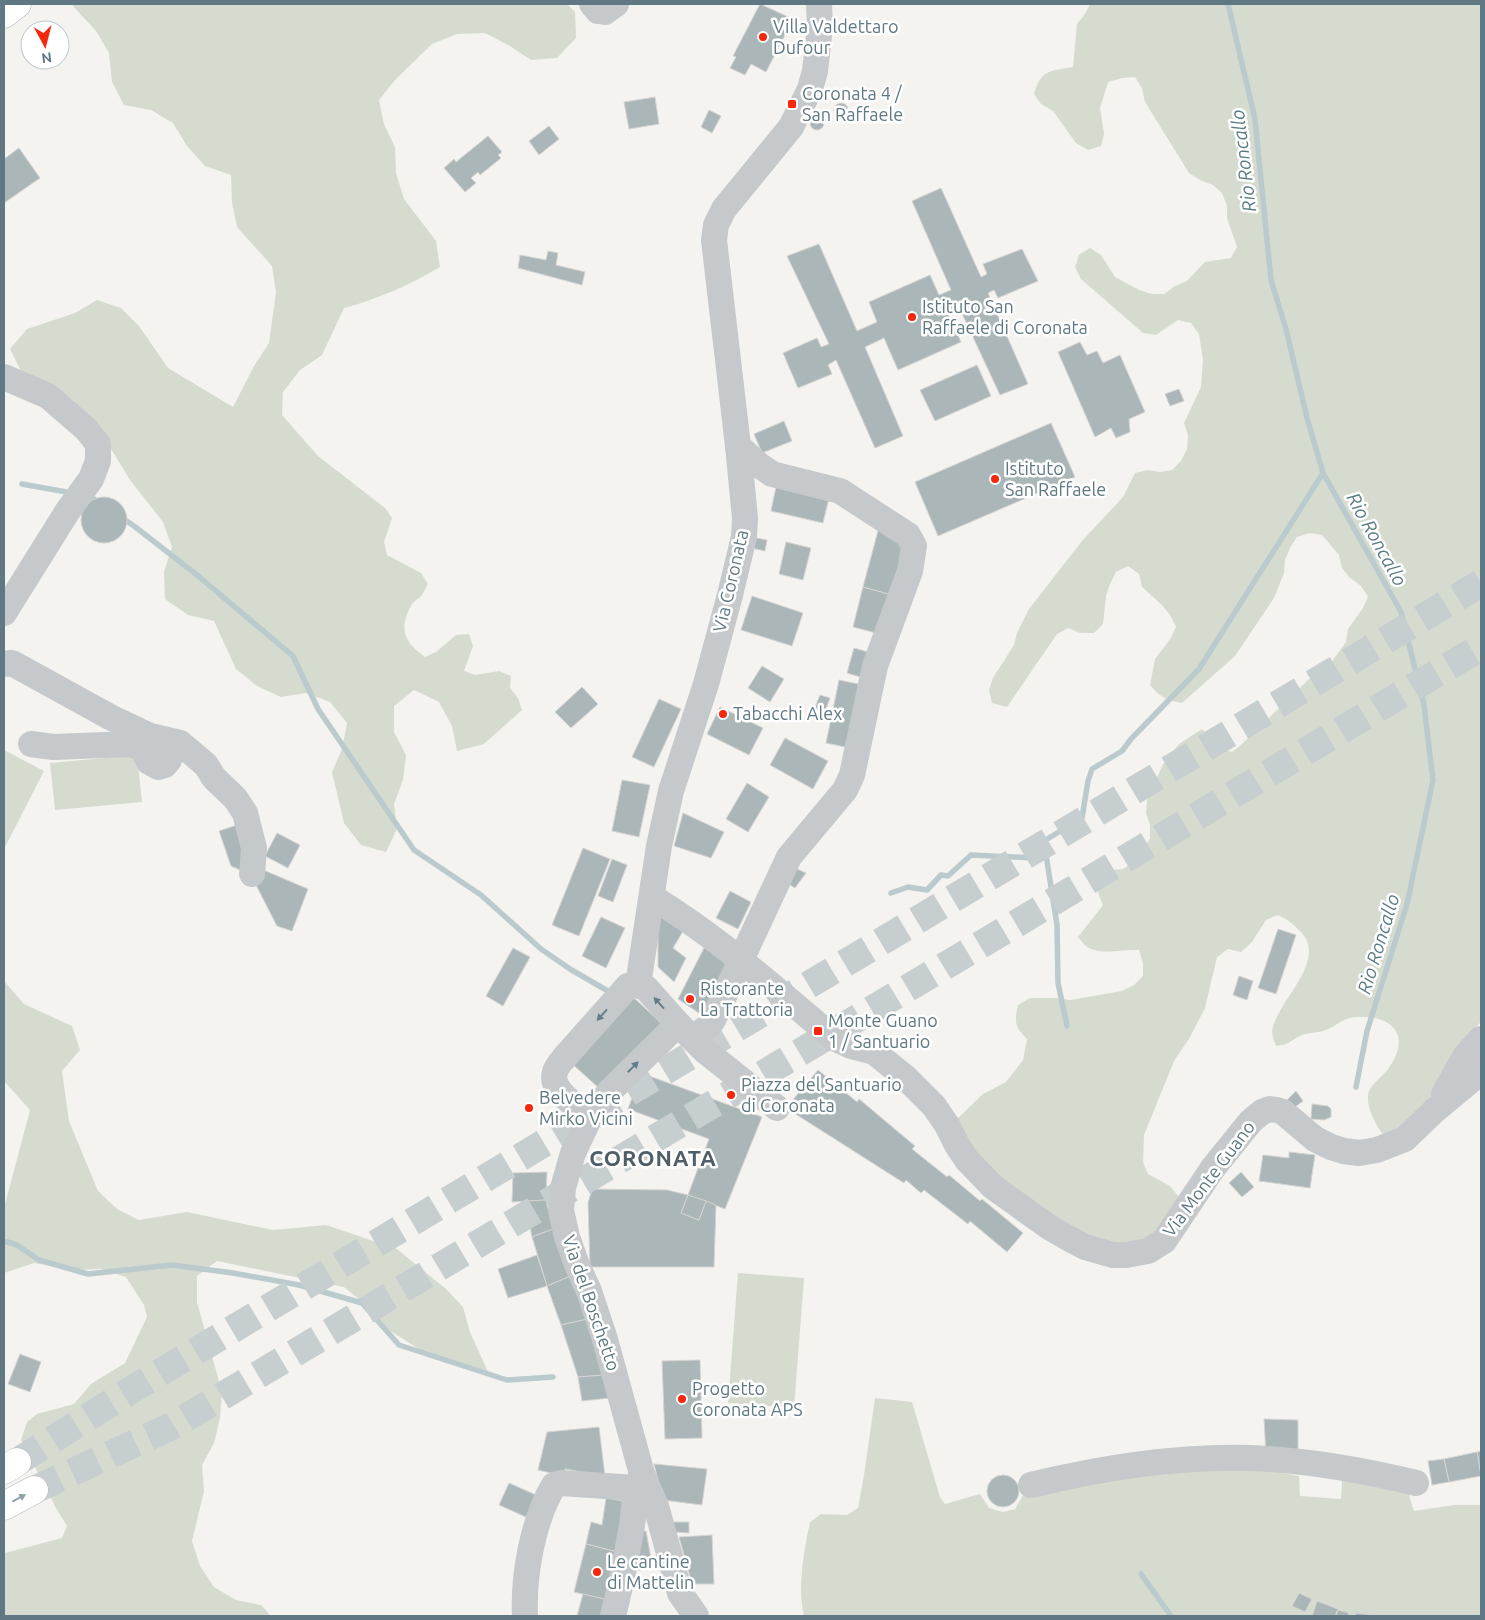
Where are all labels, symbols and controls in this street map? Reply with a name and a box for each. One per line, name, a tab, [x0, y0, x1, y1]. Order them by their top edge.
place label: Villa Valdettaro Dufour	[773, 16, 898, 57]
north arrow	[20, 20, 70, 70]
marker: Villa Valdettaro Dufour	[757, 31, 769, 43]
text: N	[40, 49, 53, 66]
place label: Coronata 4 / San Raffaele	[802, 83, 903, 124]
marker: Coronata 4 / San Raffaele	[786, 98, 798, 110]
water label: Rio Roncallo	[1226, 109, 1260, 213]
place label: Istituto San Raffaele di Coronata	[922, 296, 1088, 337]
marker: Istituto San Raffaele di Coronata	[906, 311, 918, 323]
place label: Istituto San Raffaele	[1005, 458, 1106, 499]
marker: Istituto San Raffaele	[989, 473, 1001, 485]
water label: Rio Roncallo	[1342, 489, 1412, 589]
street label: Via Coronata	[709, 528, 752, 634]
place label: Tabacchi Alex	[733, 703, 842, 723]
marker: Tabacchi Alex	[717, 708, 729, 720]
water label: Rio Roncallo	[1352, 892, 1404, 996]
place label: Ristorante La Trattoria	[700, 978, 793, 1019]
marker: Ristorante La Trattoria	[684, 993, 696, 1005]
one-way arrow	[653, 997, 665, 1009]
one-way arrow	[596, 1009, 608, 1021]
place label: Monte Guano 1 / Santuario	[828, 1010, 938, 1051]
marker: Monte Guano 1 / Santuario	[812, 1025, 824, 1037]
one-way arrow	[627, 1061, 639, 1073]
place label: Piazza del Santuario di Coronata	[741, 1074, 902, 1115]
place label: Belvedere Mirko Vicini	[539, 1087, 633, 1128]
marker: Piazza del Santuario di Coronata	[725, 1089, 737, 1101]
marker: Belvedere Mirko Vicini	[523, 1102, 535, 1114]
street label: Via Monte Guano	[1158, 1117, 1258, 1240]
district label: CORONATA	[589, 1145, 717, 1170]
street label: Via del Boschetto	[559, 1232, 625, 1373]
place label: Progetto Coronata APS	[692, 1378, 803, 1419]
marker: Progetto Coronata APS	[676, 1393, 688, 1405]
one-way arrow	[11, 1494, 26, 1502]
place label: Le cantine di Mattelin	[607, 1551, 694, 1592]
marker: Le cantine di Mattelin	[591, 1566, 603, 1578]

